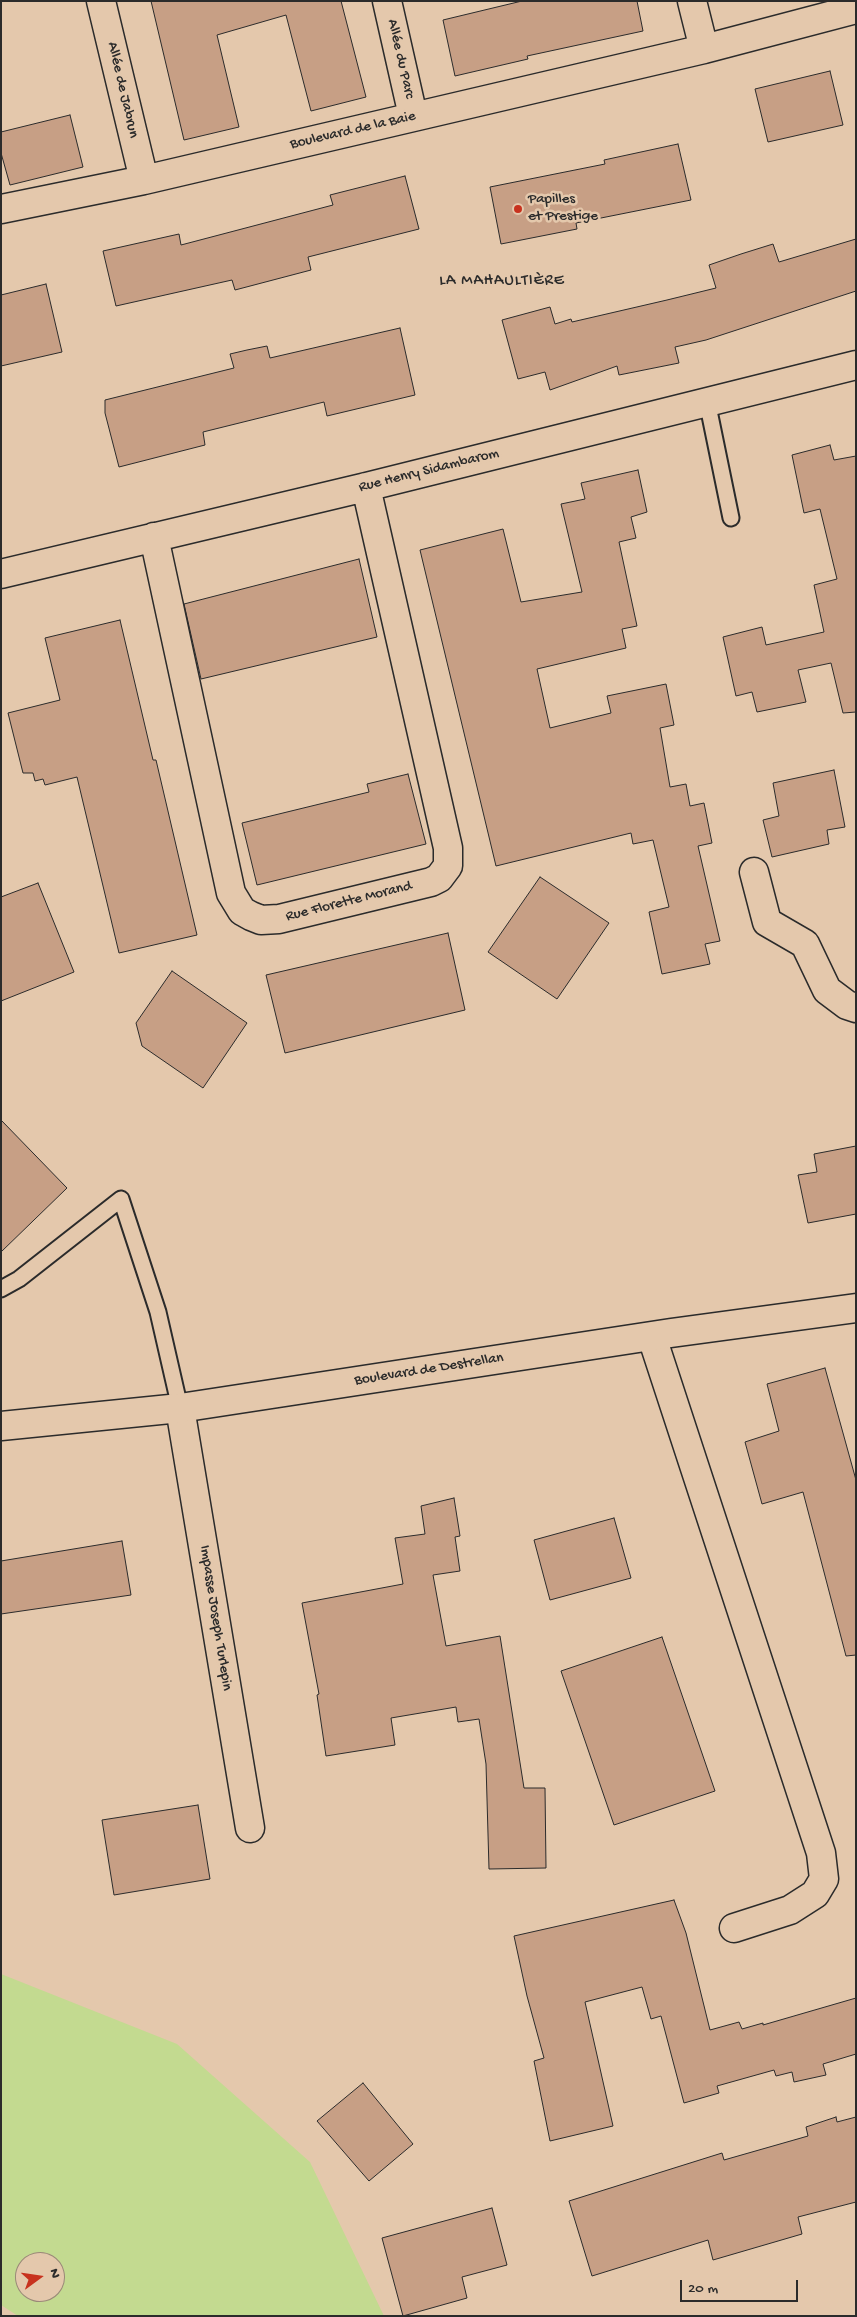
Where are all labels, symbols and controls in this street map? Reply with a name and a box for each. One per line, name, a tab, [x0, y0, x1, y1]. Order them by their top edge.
street label: Allée du Parc	[382, 18, 418, 100]
street label: Allée de Jabrun	[102, 40, 142, 140]
street label: Boulevard de la Baie	[288, 108, 418, 154]
place label: Papilles et Prestige	[528, 191, 598, 226]
marker: Papilles et Prestige	[512, 203, 524, 215]
district label: LA MAHAULTIÈRE	[437, 272, 567, 292]
street label: Rue Henry Sidambarom	[357, 445, 501, 497]
street label: Rue Florette Morand	[284, 878, 414, 926]
street label: Boulevard de Destrellan	[353, 1349, 505, 1391]
street label: Impasse Joseph Turlepin	[195, 1544, 235, 1692]
north arrow	[15, 2252, 65, 2302]
text: N	[45, 2267, 63, 2280]
scale bar	[682, 2270, 800, 2302]
text: 20 m	[688, 2280, 718, 2298]

